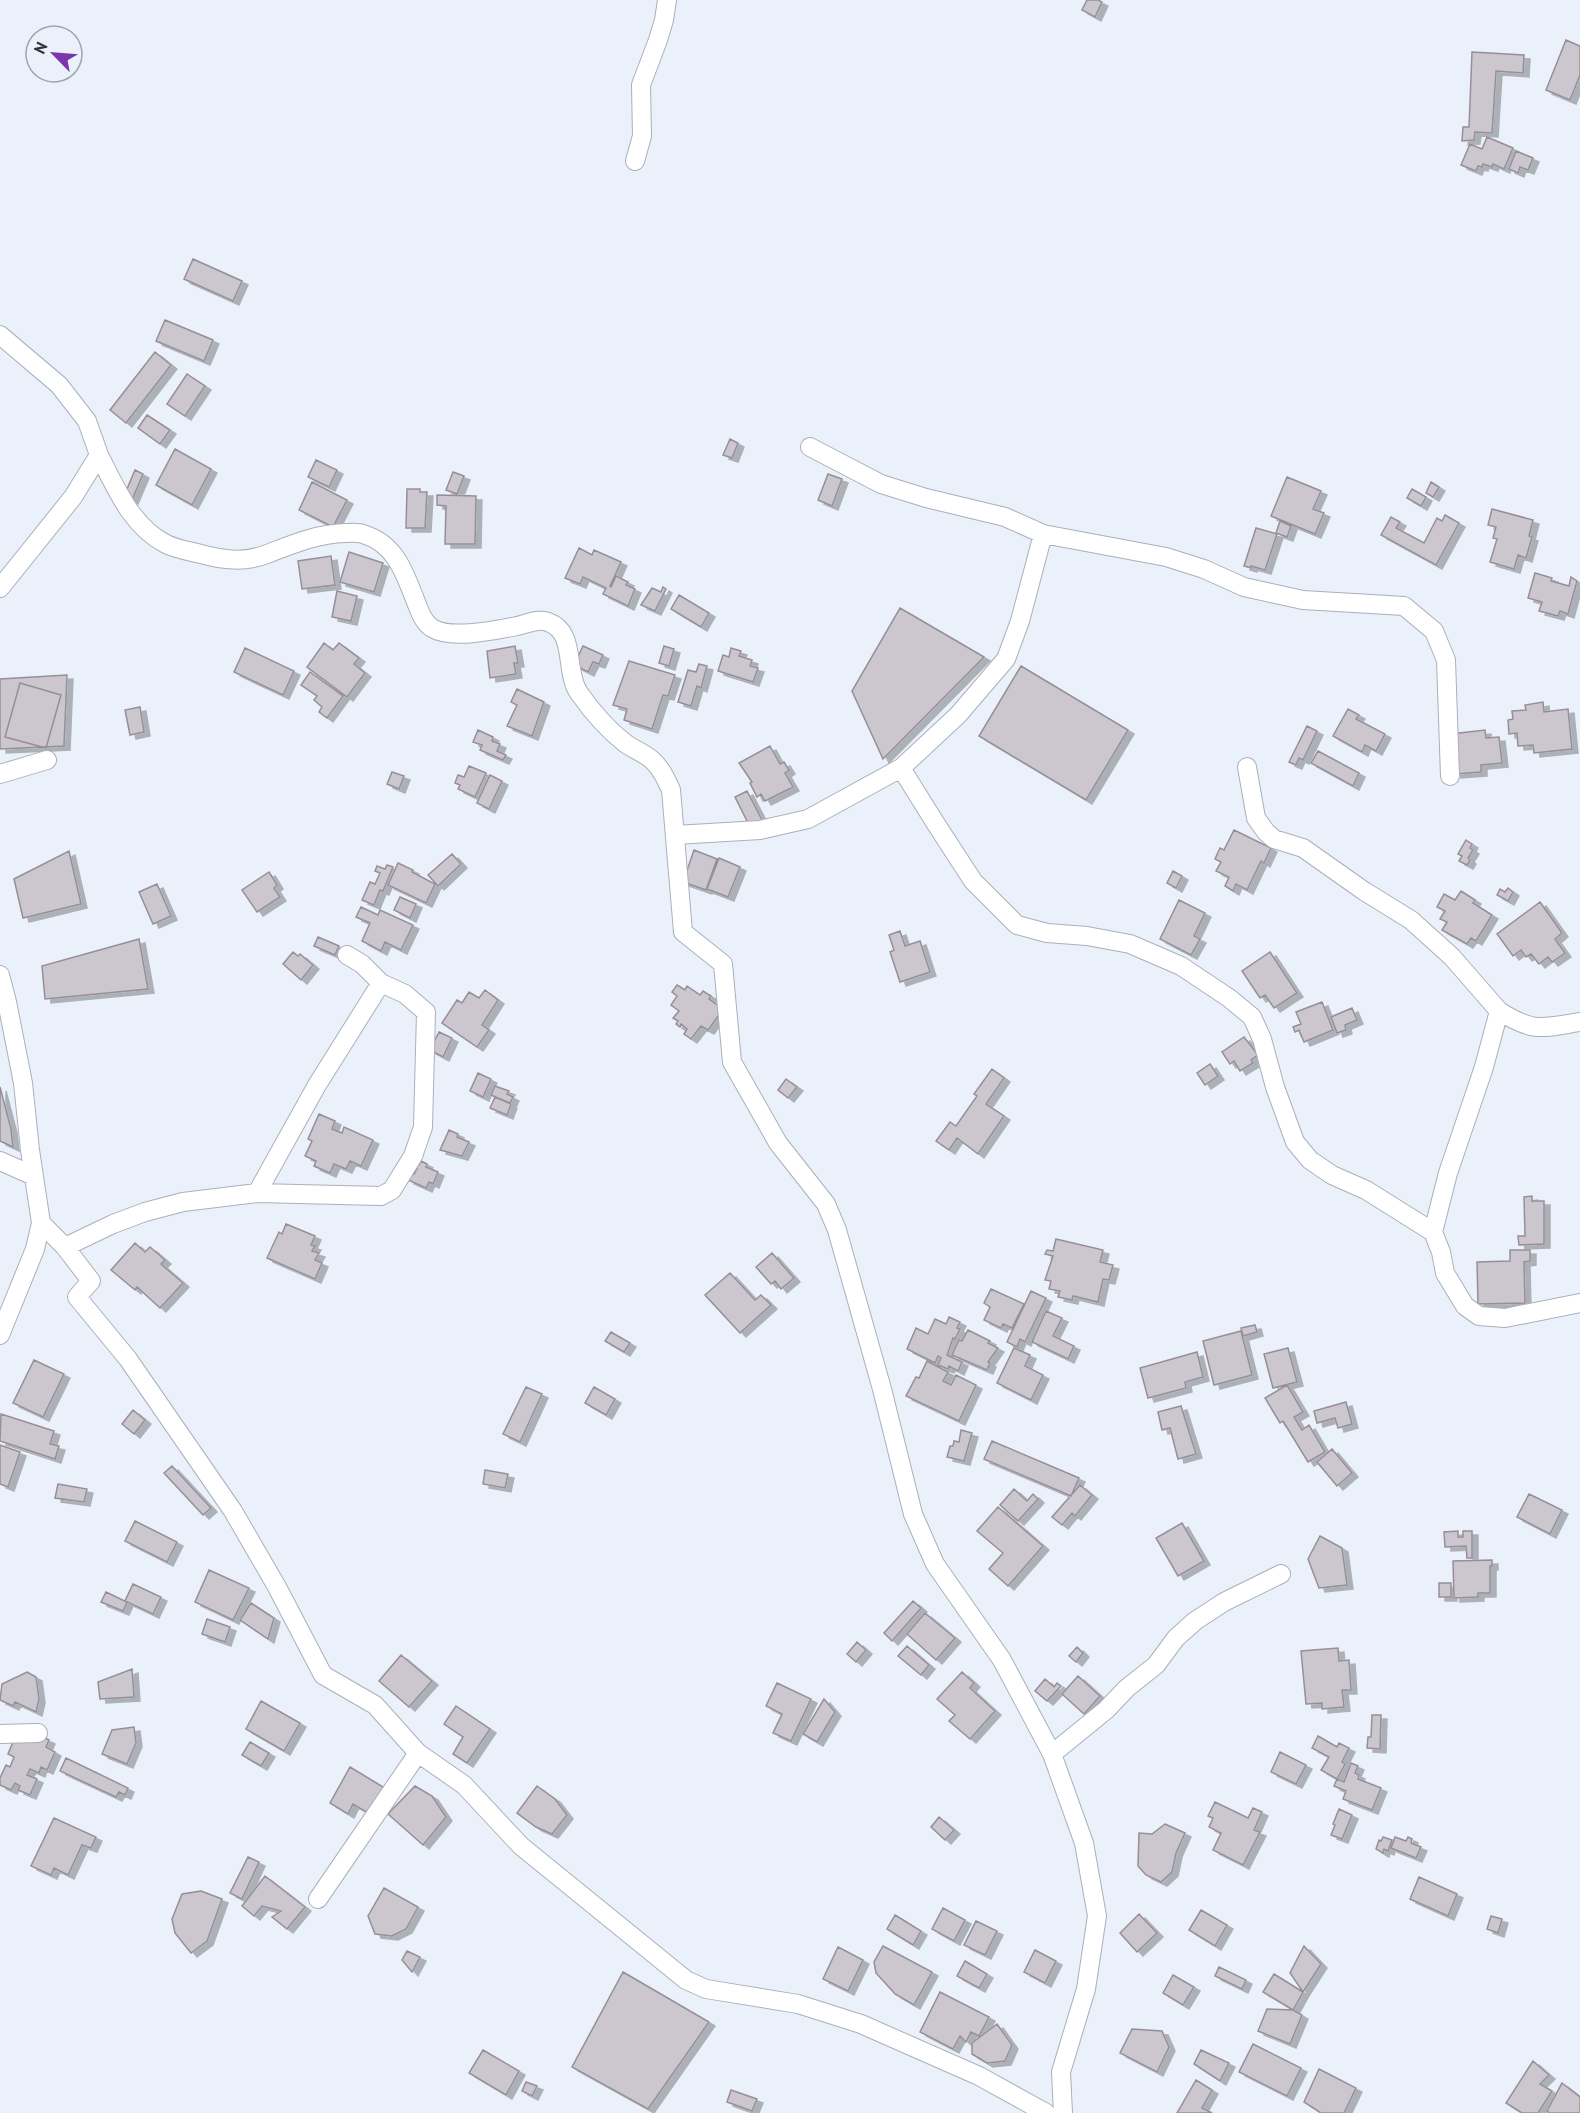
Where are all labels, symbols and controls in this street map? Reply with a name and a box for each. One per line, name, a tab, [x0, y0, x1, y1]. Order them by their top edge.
north arrow	[24, 24, 84, 84]
text: N	[29, 39, 52, 57]

